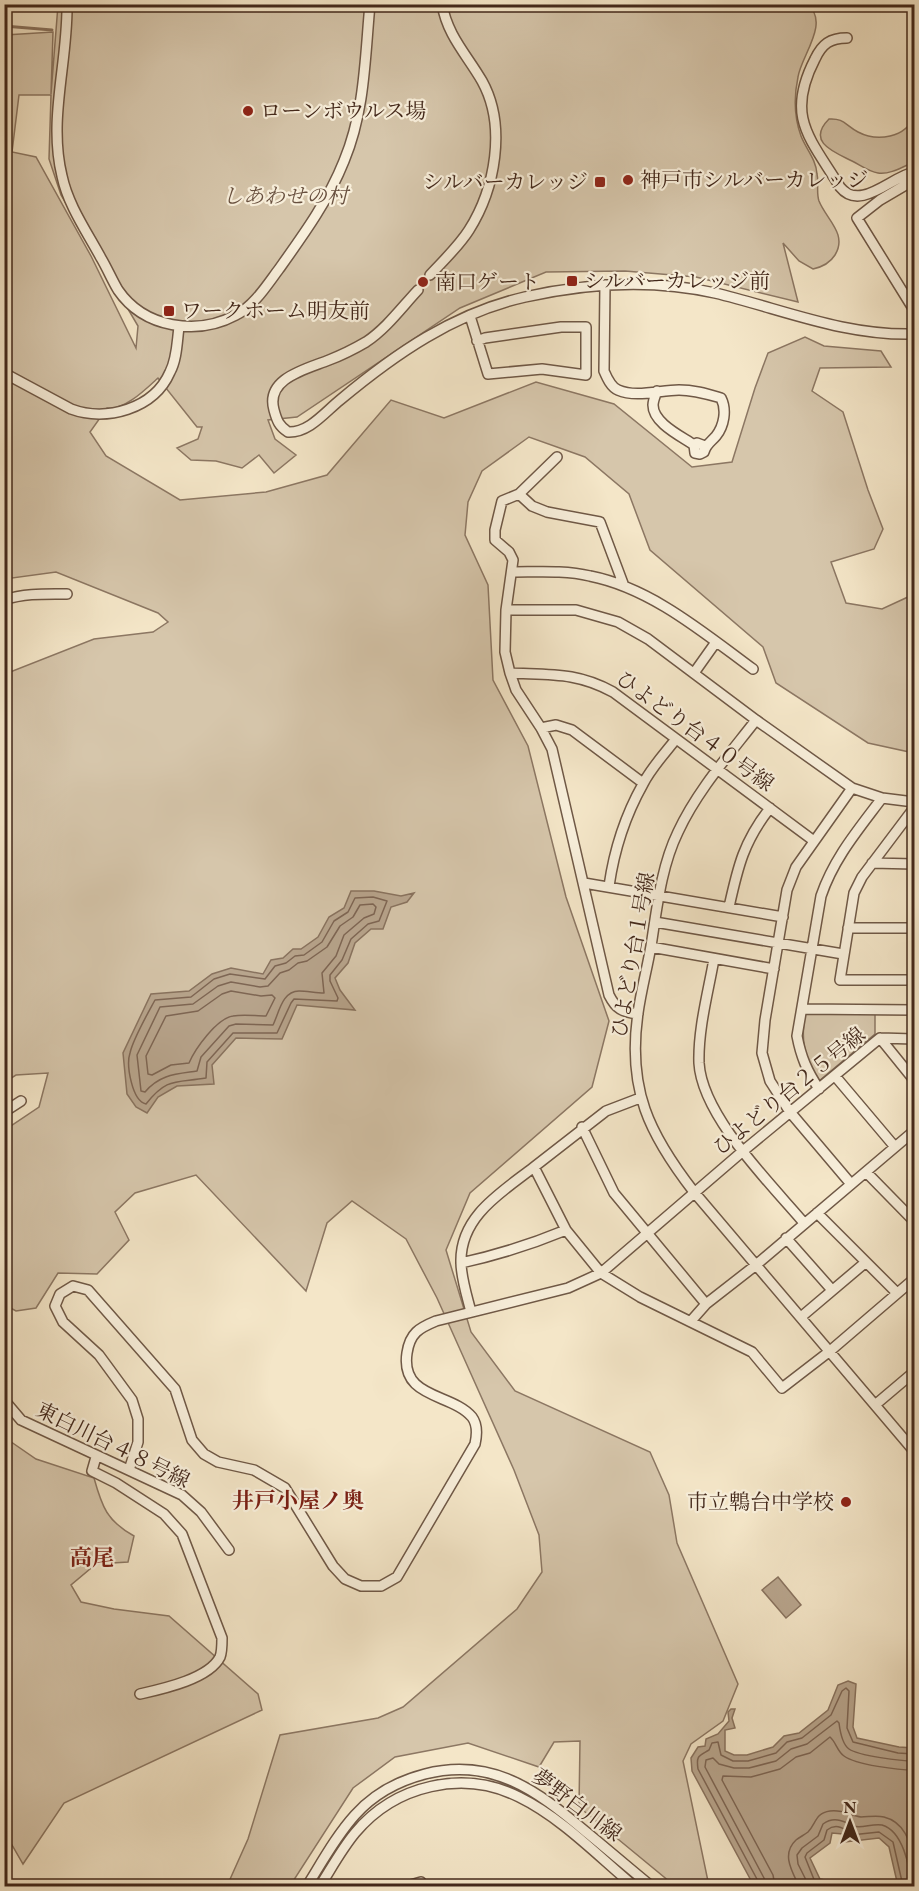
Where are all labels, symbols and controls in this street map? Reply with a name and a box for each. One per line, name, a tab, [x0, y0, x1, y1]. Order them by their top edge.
place label: ローンボウルス場	[260, 97, 426, 124]
marker: ローンボウルス場	[241, 104, 255, 118]
place label: 神戸市シルバーカレッジ	[640, 166, 868, 193]
place label: シルバーカレッジ	[423, 168, 588, 195]
marker: 神戸市シルバーカレッジ	[621, 173, 635, 187]
marker: シルバーカレッジ	[593, 175, 607, 189]
park label: しあわせの村	[222, 182, 351, 209]
place label: シルバーカレッジ前	[584, 267, 770, 294]
place label: 南口ゲート	[435, 268, 540, 295]
marker: シルバーカレッジ前	[565, 274, 579, 288]
marker: 南口ゲート	[416, 275, 430, 289]
place label: ワークホーム明友前	[181, 297, 370, 324]
marker: ワークホーム明友前	[162, 304, 176, 318]
street label: ひよどり台４０号線	[611, 664, 780, 797]
street label: ひよどり台１号線	[605, 870, 660, 1040]
street label: ひよどり台２５号線	[707, 1021, 871, 1161]
street label: 東白川台４８号線	[32, 1396, 195, 1494]
district label: 井戸小屋ノ奥	[232, 1486, 364, 1515]
place label: 市立鵯台中学校	[687, 1488, 834, 1515]
marker: 市立鵯台中学校	[839, 1495, 853, 1509]
district label: 高尾	[70, 1543, 114, 1572]
street label: 夢野白川線	[527, 1762, 627, 1847]
north arrow	[820, 1792, 880, 1852]
text: N	[844, 1797, 857, 1818]

